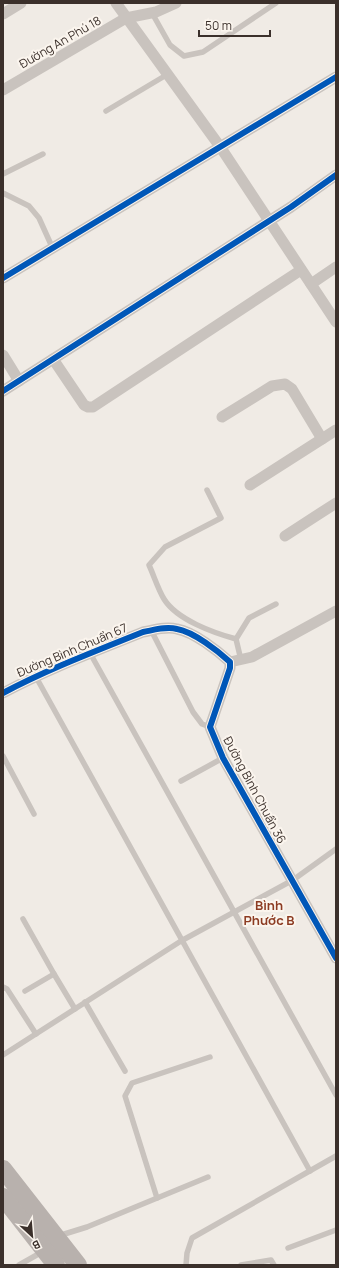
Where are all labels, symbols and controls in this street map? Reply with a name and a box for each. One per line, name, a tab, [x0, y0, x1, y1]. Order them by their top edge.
street label: Đường An Phú 18	[16, 12, 104, 72]
scale bar	[199, 12, 270, 38]
text: 50 m	[205, 17, 232, 34]
street label: Đường Bình Chuẩn 67	[14, 619, 130, 681]
street label: Đường Bình Chuẩn 36	[220, 733, 290, 847]
district label: Bình Phước B	[244, 896, 294, 929]
north arrow	[12, 1216, 52, 1256]
text: B	[30, 1237, 43, 1254]

